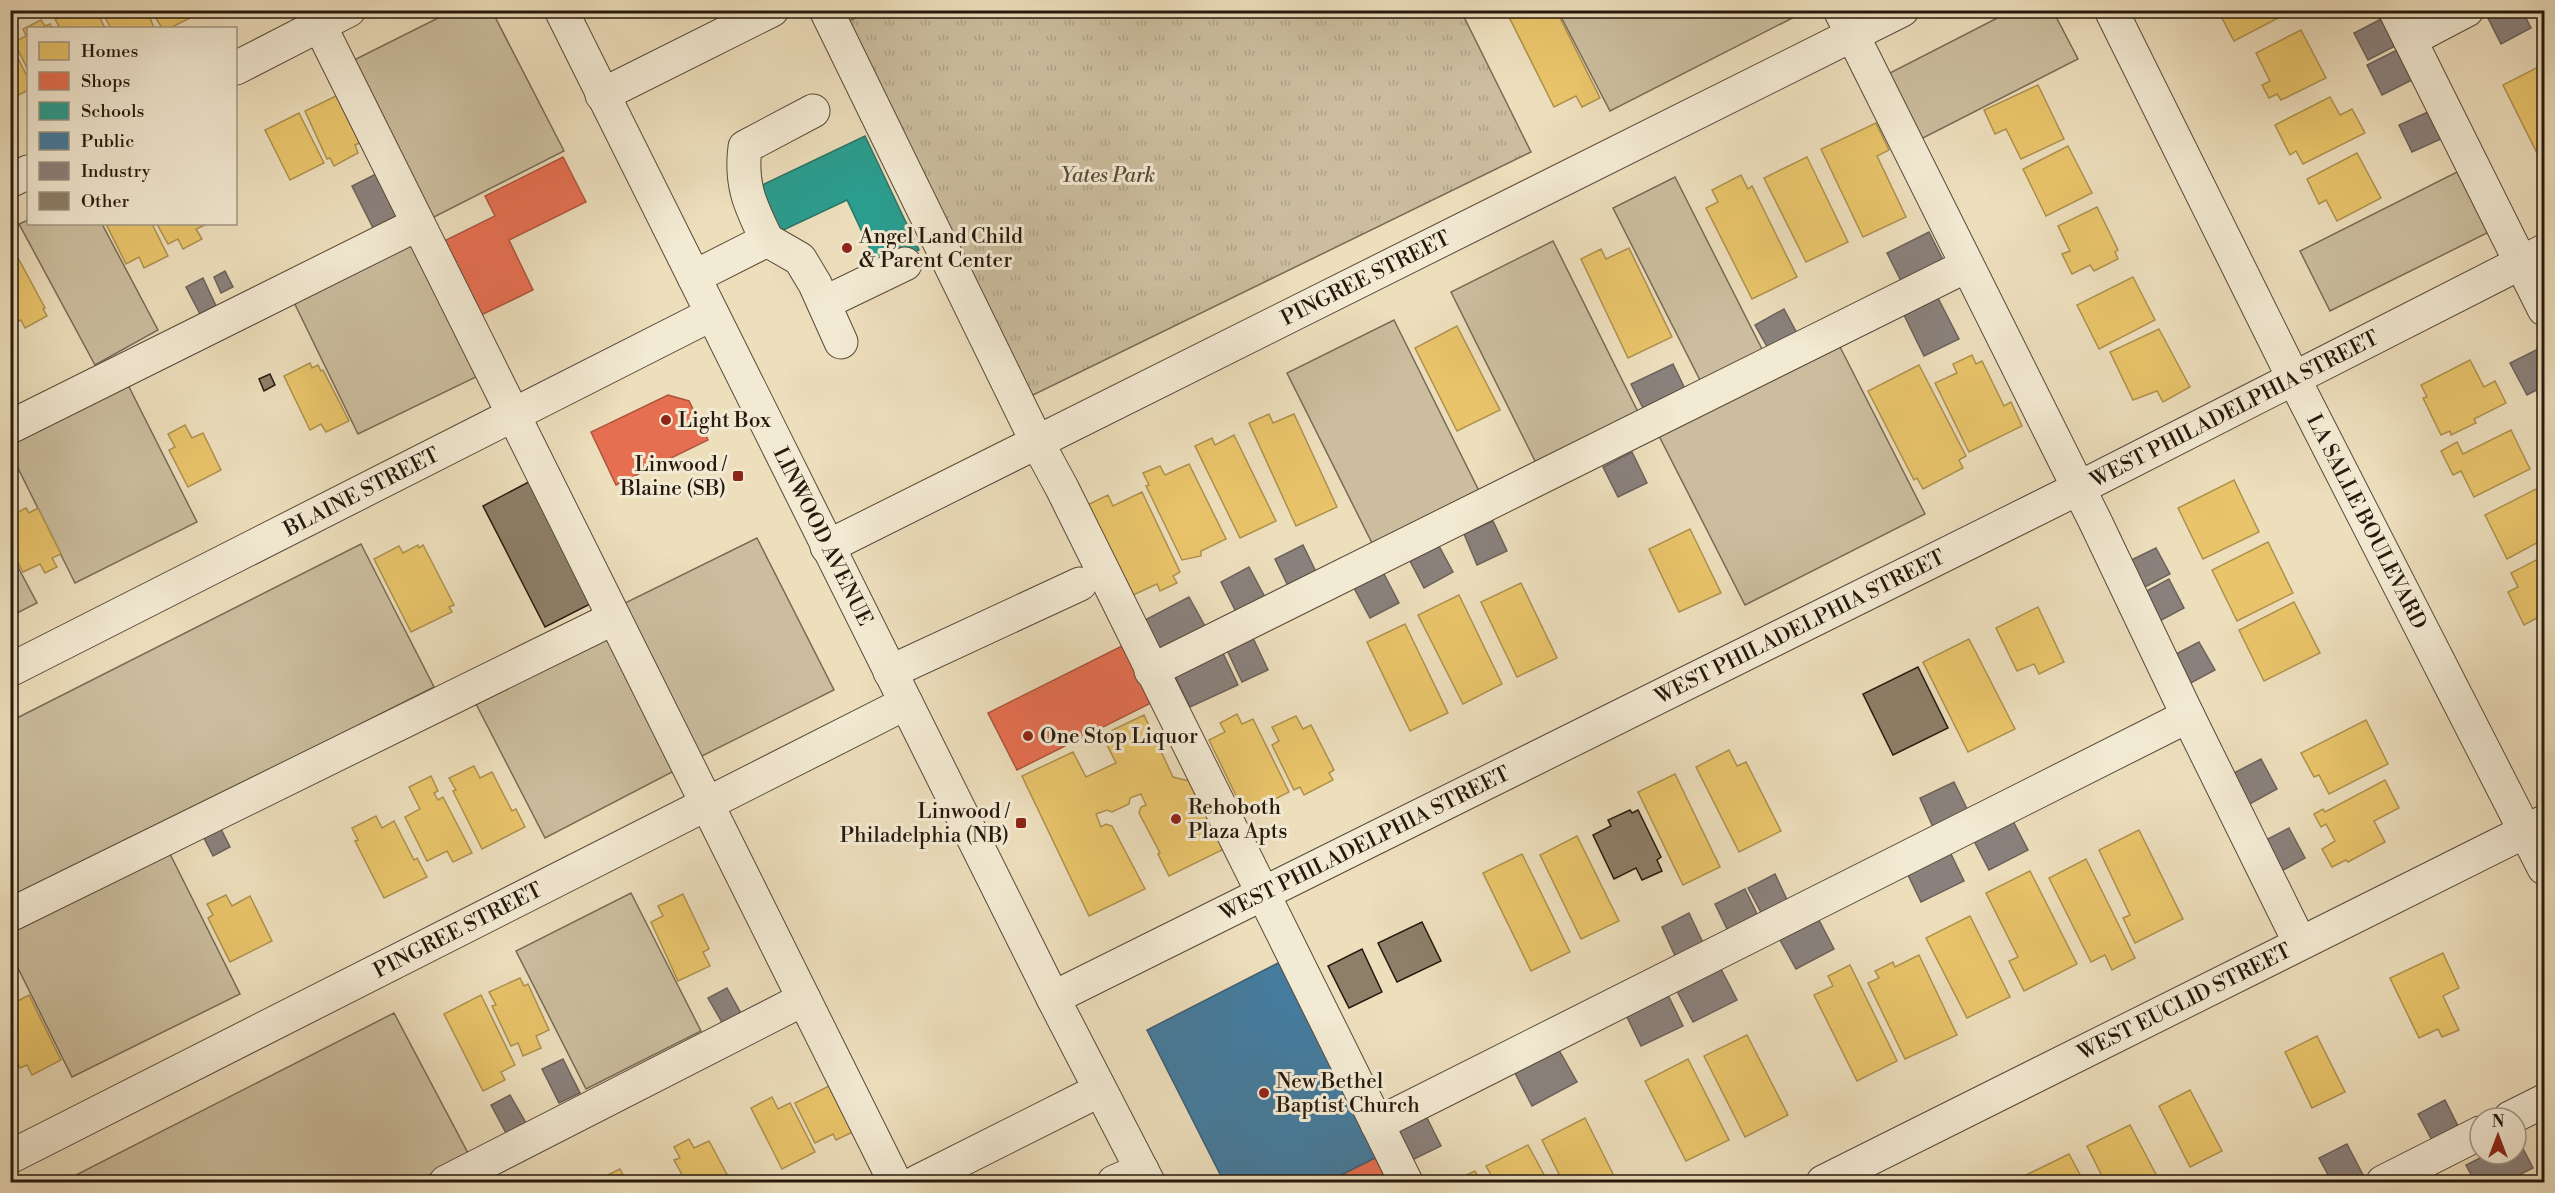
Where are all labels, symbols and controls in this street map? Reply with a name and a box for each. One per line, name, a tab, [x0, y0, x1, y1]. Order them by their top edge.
legend	[27, 27, 237, 225]
text: Homes	[81, 40, 138, 63]
text: Shops	[81, 70, 131, 93]
text: Schools	[81, 100, 145, 123]
text: Public	[81, 130, 134, 153]
text: Industry	[81, 160, 151, 183]
park label: Yates Park	[1061, 163, 1155, 189]
text: Other	[81, 190, 129, 213]
place label: Angel Land Child & Parent Center	[858, 224, 1023, 274]
street label: PINGREE STREET	[1277, 226, 1455, 332]
marker: Angel Land Child & Parent Center	[840, 241, 854, 255]
street label: WEST PHILADELPHIA STREET	[2085, 325, 2383, 494]
place label: Light Box	[678, 408, 771, 434]
street label: LA SALLE BOULEVARD	[2300, 410, 2432, 634]
marker: Light Box	[659, 413, 673, 427]
street label: BLAINE STREET	[279, 442, 444, 543]
street label: LINWOOD AVENUE	[767, 443, 878, 630]
place label: Linwood / Blaine (SB)	[619, 452, 728, 502]
marker: Linwood / Blaine (SB)	[731, 469, 745, 483]
street label: WEST PHILADELPHIA STREET	[1650, 545, 1950, 711]
place label: One Stop Liquor	[1040, 724, 1198, 750]
marker: One Stop Liquor	[1021, 729, 1035, 743]
street label: WEST PHILADELPHIA STREET	[1215, 761, 1514, 927]
place label: Rehoboth Plaza Apts	[1188, 795, 1287, 845]
place label: Linwood / Philadelphia (NB)	[840, 799, 1011, 849]
marker: Rehoboth Plaza Apts	[1169, 812, 1183, 826]
marker: Linwood / Philadelphia (NB)	[1014, 816, 1028, 830]
street label: PINGREE STREET	[370, 877, 547, 985]
street label: WEST EUCLID STREET	[2073, 938, 2296, 1067]
place label: New Bethel Baptist Church	[1275, 1069, 1420, 1119]
marker: New Bethel Baptist Church	[1257, 1086, 1271, 1100]
north arrow	[2468, 1106, 2528, 1166]
text: N	[2492, 1112, 2505, 1132]

